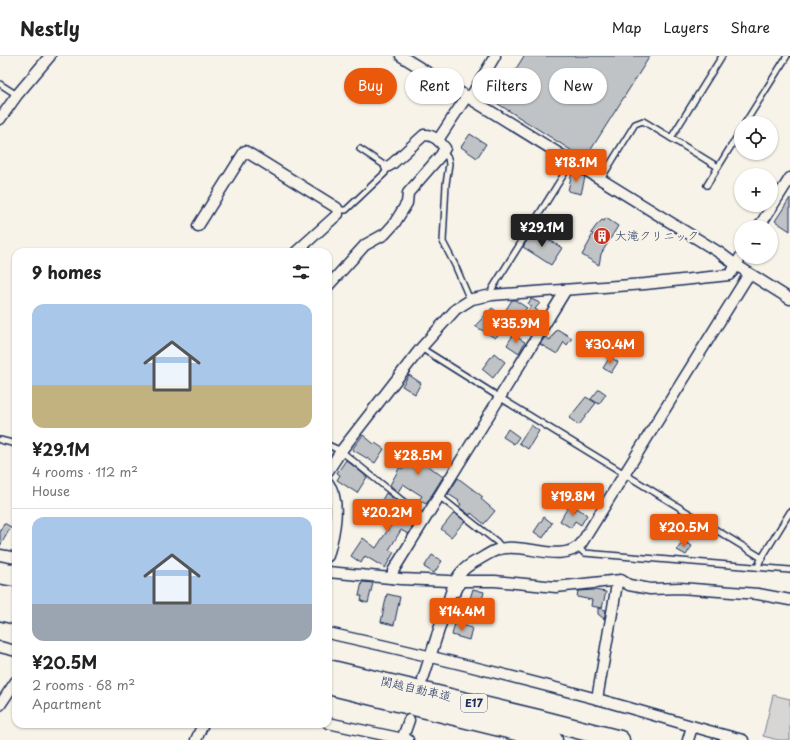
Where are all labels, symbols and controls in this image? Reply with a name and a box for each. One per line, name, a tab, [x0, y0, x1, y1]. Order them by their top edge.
text: Nestly	[20, 14, 80, 42]
text: Map	[612, 17, 642, 38]
text: Layers	[664, 17, 709, 38]
text: Share	[731, 17, 770, 38]
chip: Buy	[344, 68, 397, 104]
chip: Rent	[405, 68, 464, 104]
chip: Filters	[472, 68, 541, 104]
chip: New	[549, 68, 607, 104]
map controls	[734, 116, 778, 264]
button: locate	[734, 116, 778, 160]
pin: ¥18.1M	[543, 149, 609, 183]
text: ¥18.1M	[555, 152, 598, 171]
button: +	[734, 168, 778, 212]
pin: ¥29.1M	[509, 214, 575, 248]
text: ¥29.1M	[520, 217, 564, 236]
button: −	[734, 220, 778, 264]
building icon: 大滝クリニック	[592, 226, 612, 246]
place label: 大滝クリニック	[615, 226, 699, 244]
text: 9 homes	[32, 259, 101, 285]
icon: filters	[290, 261, 312, 283]
pin: ¥35.9M	[483, 310, 549, 344]
text: ¥35.9M	[492, 313, 540, 332]
icon: home	[136, 330, 208, 402]
pin: ¥30.4M	[577, 331, 643, 365]
text: ¥30.4M	[585, 334, 635, 353]
text: ¥29.1M	[32, 436, 90, 462]
pin: ¥28.5M	[385, 442, 451, 476]
text: ¥28.5M	[393, 445, 443, 464]
text: 4 rooms · 112 m²	[32, 462, 138, 481]
text: House	[32, 481, 70, 500]
pin: ¥19.8M	[540, 483, 606, 517]
text: ¥19.8M	[551, 486, 595, 505]
pin: ¥20.2M	[354, 499, 420, 533]
text: ¥20.2M	[362, 502, 412, 521]
pin: ¥20.5M	[651, 514, 717, 548]
text: ¥20.5M	[659, 517, 709, 536]
icon: home	[136, 543, 208, 615]
pin: ¥14.4M	[429, 598, 495, 632]
text: ¥14.4M	[439, 601, 485, 620]
text: ¥20.5M	[32, 649, 97, 675]
street label: 関越自動車道	[379, 671, 453, 705]
text: 2 rooms · 68 m²	[32, 675, 135, 694]
text: Apartment	[32, 694, 101, 713]
road number: E17	[461, 694, 487, 712]

